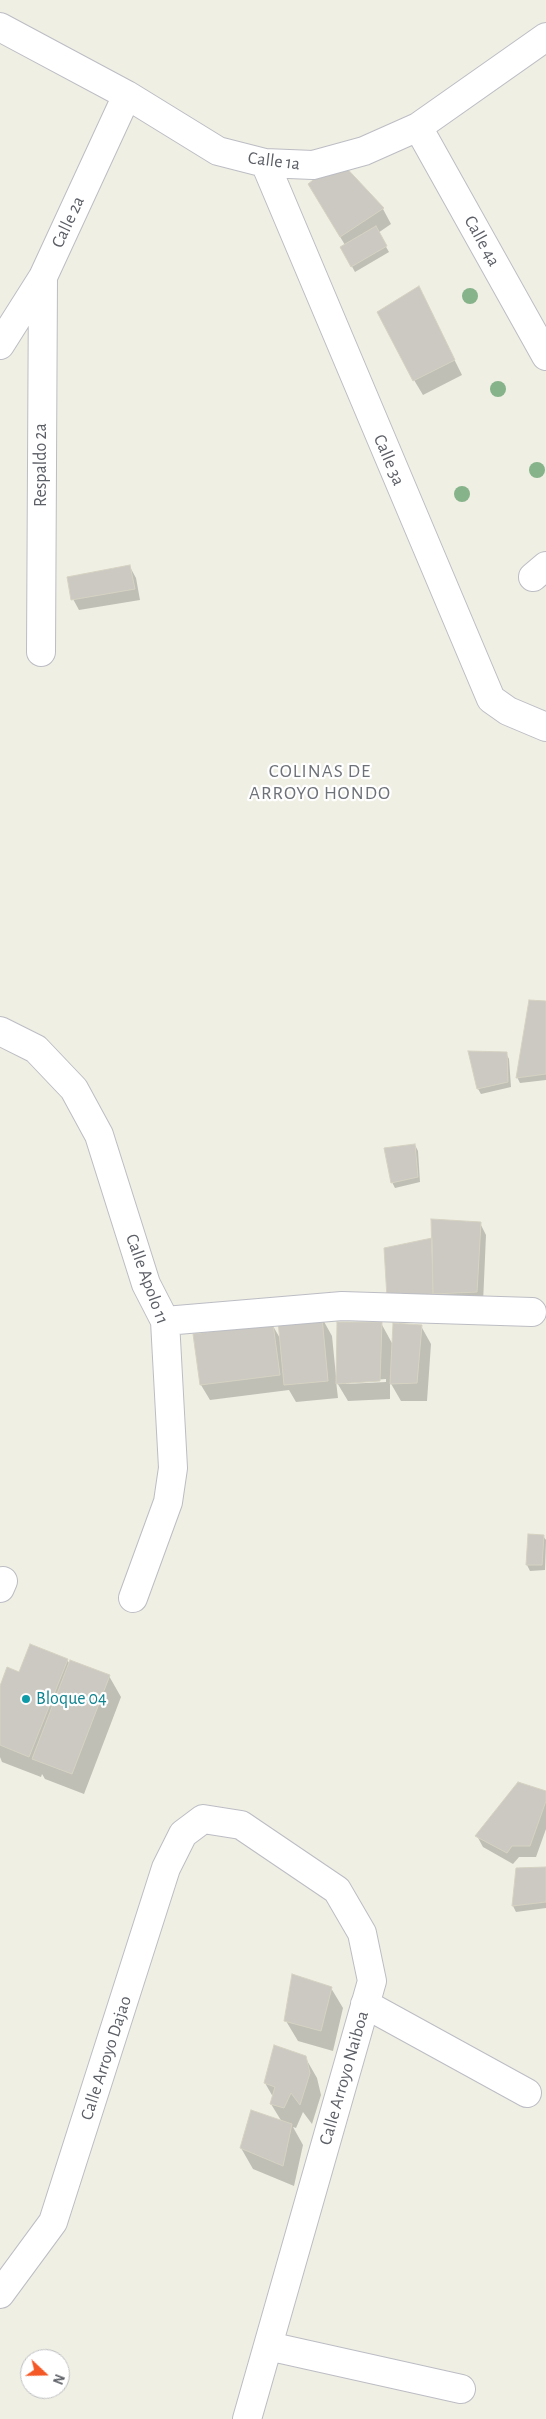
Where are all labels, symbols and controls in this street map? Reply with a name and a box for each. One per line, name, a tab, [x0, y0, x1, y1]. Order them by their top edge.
street label: Calle 1a	[247, 147, 301, 175]
street label: Calle 2a	[47, 193, 89, 251]
street label: Calle 4a	[459, 212, 505, 270]
street label: Respaldo 2a	[30, 423, 52, 507]
street label: Calle 3a	[369, 431, 409, 489]
district label: COLINAS DE ARROYO HONDO	[248, 760, 392, 804]
street label: Calle Apolo 11	[121, 1231, 173, 1327]
place label: Bloque 04	[36, 1688, 107, 1710]
marker: Bloque 04	[20, 1693, 32, 1705]
street label: Calle Arroyo Dajao	[76, 1993, 136, 2123]
street label: Calle Arroyo Naiboa	[315, 2008, 373, 2148]
north arrow	[20, 2349, 70, 2399]
text: N	[50, 2372, 66, 2386]

